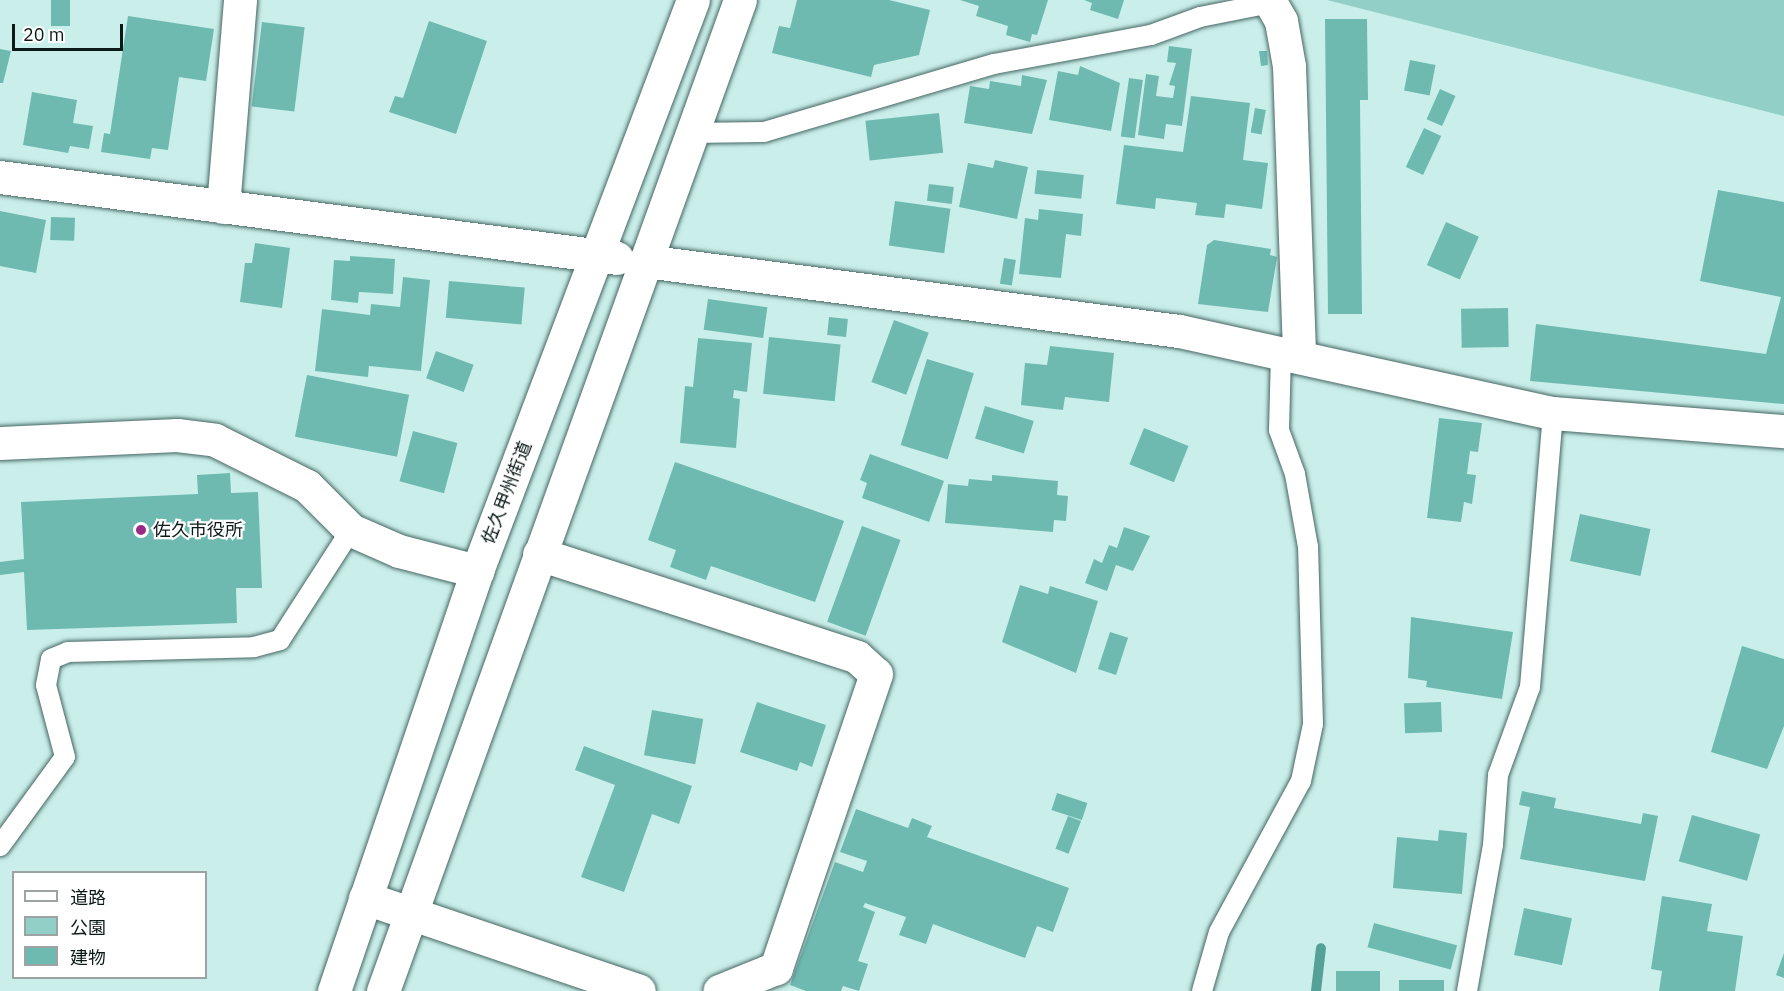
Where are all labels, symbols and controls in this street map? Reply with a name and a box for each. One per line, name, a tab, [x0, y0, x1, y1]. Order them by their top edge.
scale bar	[15, 12, 126, 50]
text: 20 m	[23, 23, 65, 46]
street label: 佐久甲州街道	[478, 439, 536, 547]
place label: 佐久市役所	[153, 519, 243, 541]
marker: 佐久市役所	[134, 523, 148, 537]
legend	[12, 871, 207, 979]
text: 道路	[70, 886, 106, 909]
text: 公園	[70, 916, 106, 939]
text: 建物	[70, 946, 106, 969]

